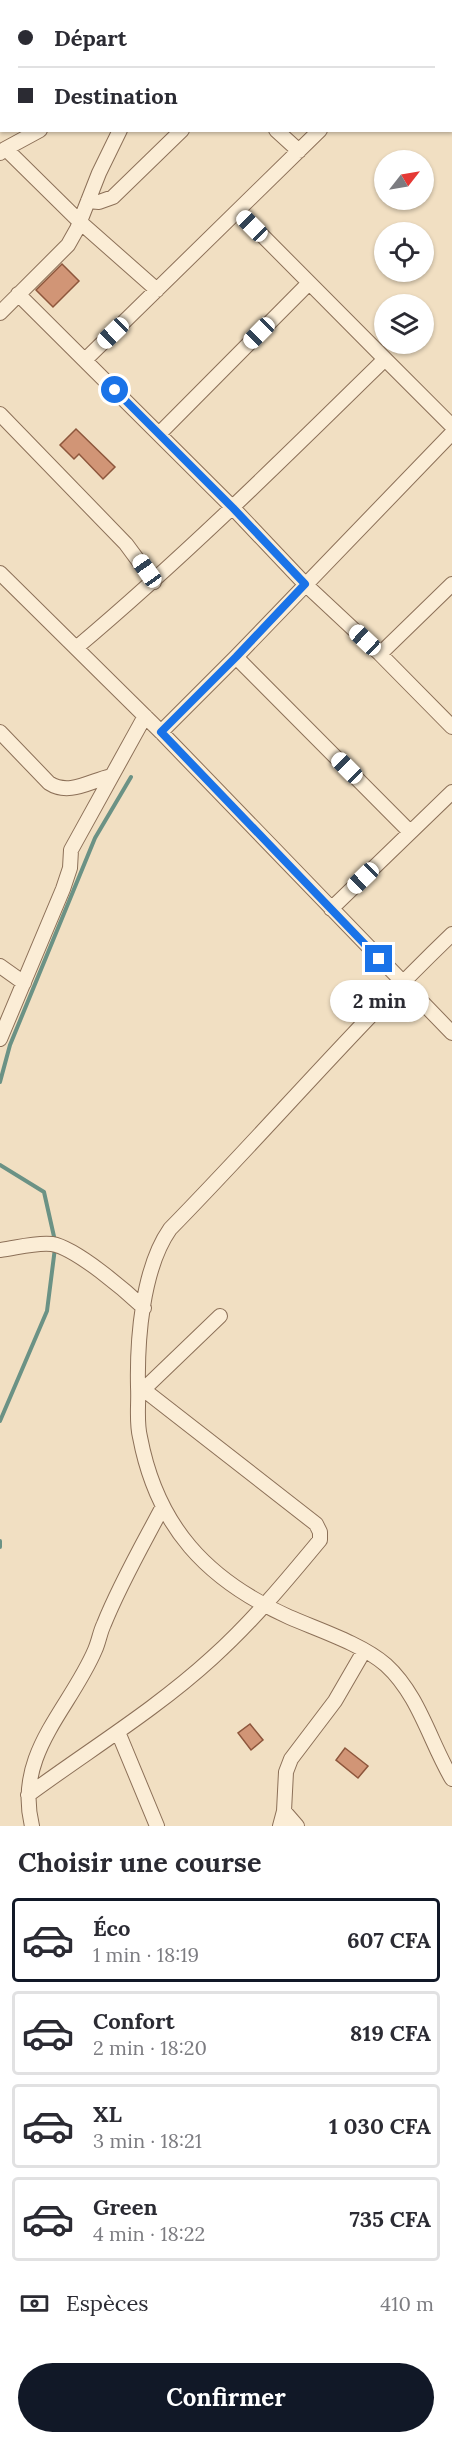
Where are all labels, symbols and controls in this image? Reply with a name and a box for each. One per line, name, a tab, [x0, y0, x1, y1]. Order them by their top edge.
text: Départ	[54, 24, 127, 52]
text: Destination	[54, 82, 178, 110]
north arrow	[374, 150, 434, 210]
map controls	[374, 150, 434, 354]
car	[233, 207, 271, 245]
button: locate	[374, 222, 434, 282]
button: layers	[374, 294, 434, 354]
car	[94, 314, 132, 352]
car	[240, 314, 278, 352]
route start	[101, 376, 128, 403]
car	[129, 551, 165, 591]
car	[346, 621, 384, 659]
car	[328, 749, 366, 787]
car	[344, 859, 382, 897]
route end	[365, 945, 392, 972]
callout: 2 min	[330, 980, 428, 1022]
text: 2 min	[353, 988, 406, 1013]
text: Choisir une course	[18, 1845, 261, 1879]
icon: car	[21, 1913, 75, 1967]
text: Éco	[93, 1914, 130, 1942]
text: 607 CFA	[347, 1926, 431, 1954]
text: 1 min · 18:19	[93, 1942, 199, 1967]
icon: car	[21, 2006, 75, 2060]
text: Confort	[93, 2007, 175, 2035]
text: 819 CFA	[350, 2019, 431, 2047]
text: 2 min · 18:20	[93, 2035, 207, 2060]
icon: car	[21, 2099, 75, 2153]
text: XL	[93, 2100, 122, 2128]
text: 1 030 CFA	[329, 2112, 431, 2140]
text: 3 min · 18:21	[93, 2128, 202, 2153]
icon: car	[21, 2192, 75, 2246]
text: Green	[93, 2193, 158, 2221]
text: 735 CFA	[349, 2205, 431, 2233]
text: 4 min · 18:22	[93, 2221, 205, 2246]
icon: cash	[18, 2287, 51, 2320]
text: Espèces	[66, 2289, 149, 2317]
text: 410 m	[380, 2291, 434, 2316]
button: Confirmer	[18, 2363, 434, 2432]

